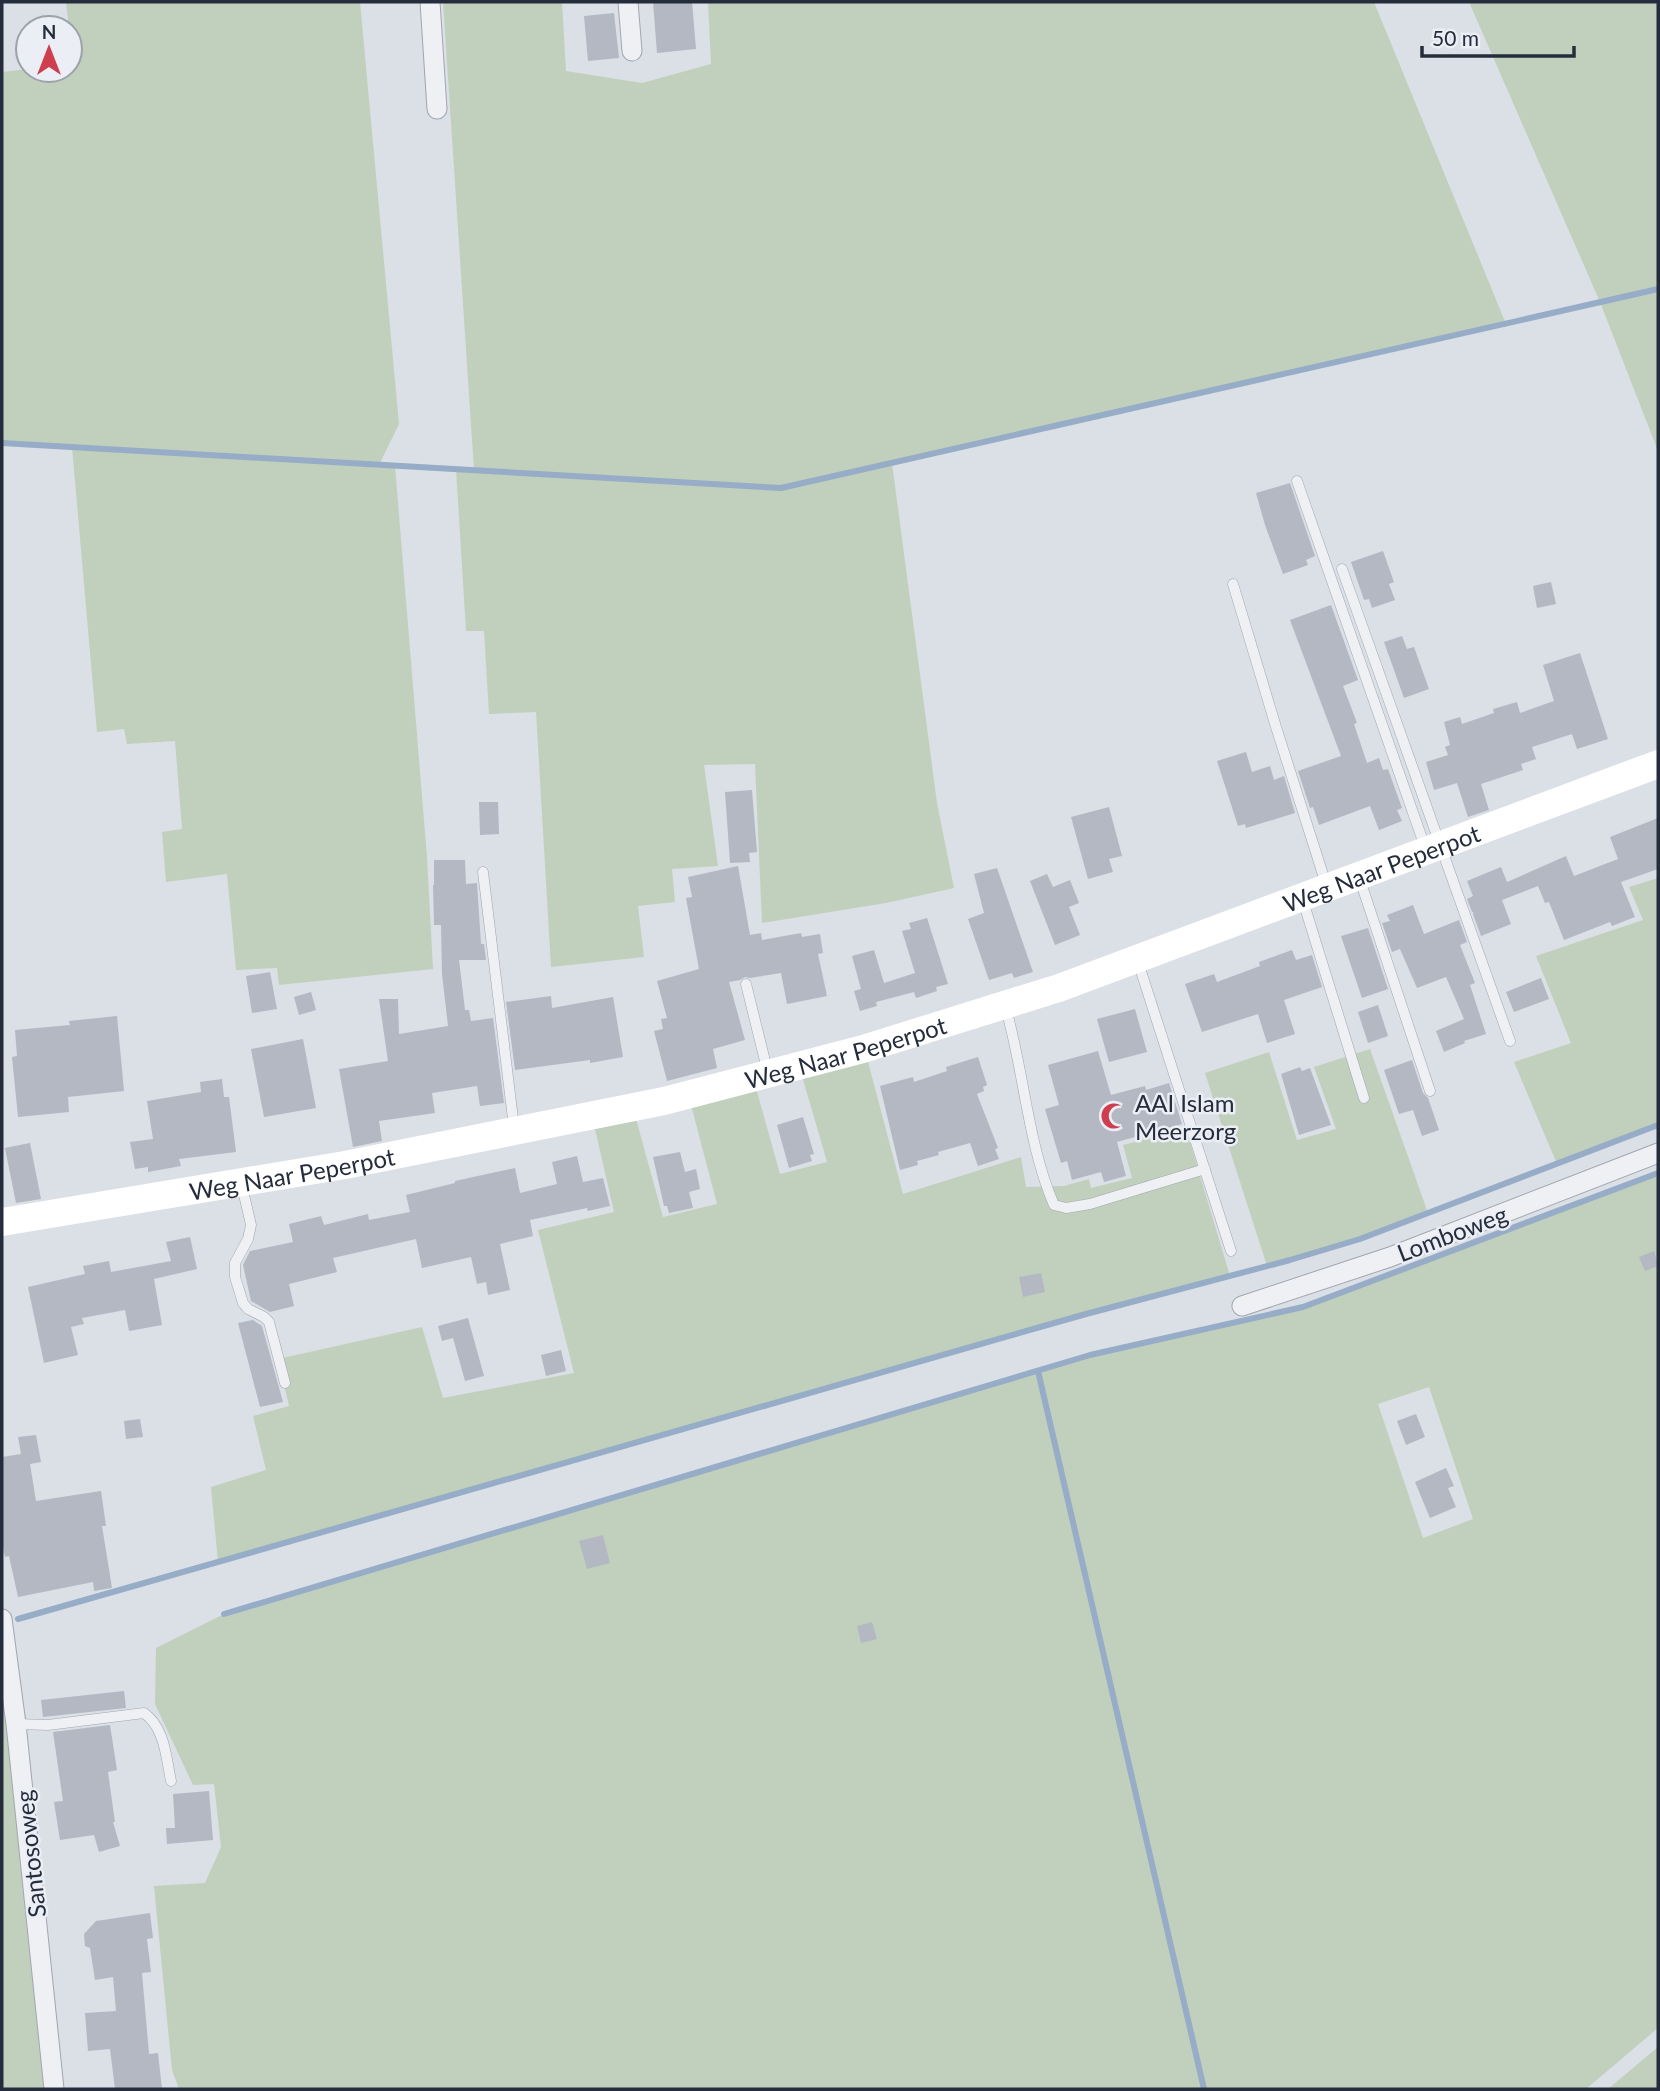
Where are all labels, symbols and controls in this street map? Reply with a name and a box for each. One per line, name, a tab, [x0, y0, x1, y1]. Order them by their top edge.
north arrow	[14, 14, 84, 84]
scale bar	[1422, 14, 1574, 58]
text: N	[42, 20, 56, 43]
text: 50 m	[1432, 25, 1479, 50]
street label: Weg Naar Peperpot	[1279, 817, 1484, 918]
street label: Weg Naar Peperpot	[742, 1009, 950, 1094]
place label: AAI Islam Meerzorg	[1135, 1088, 1236, 1145]
mosque icon: AAI Islam Meerzorg	[1099, 1101, 1129, 1131]
street label: Weg Naar Peperpot	[187, 1141, 397, 1205]
street label: Lomboweg	[1393, 1199, 1511, 1267]
street label: Santosoweg	[9, 1789, 51, 1919]

